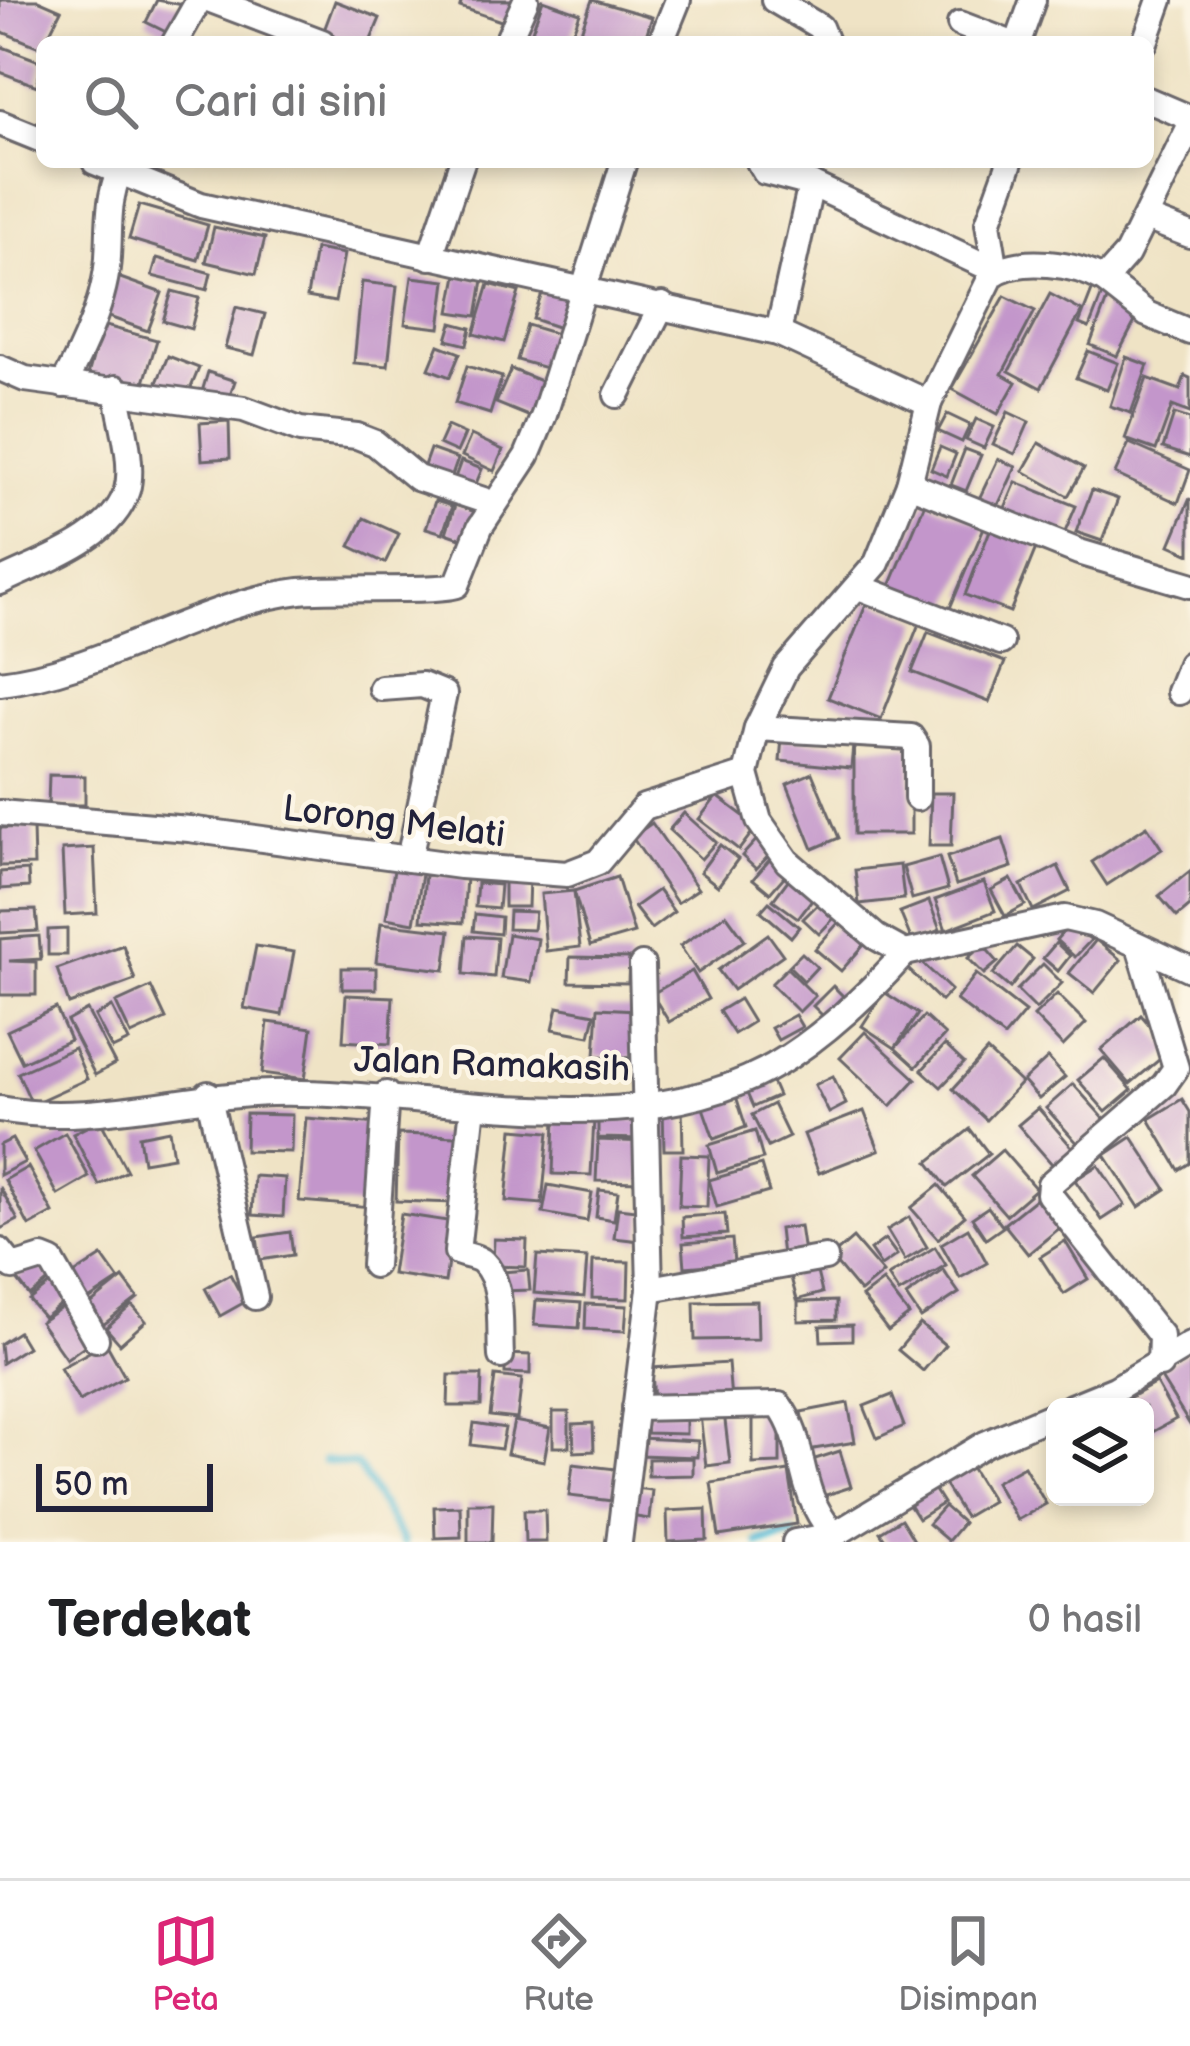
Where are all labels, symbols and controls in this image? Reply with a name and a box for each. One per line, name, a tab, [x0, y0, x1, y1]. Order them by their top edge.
search box	[36, 36, 1154, 168]
icon: search	[78, 69, 144, 135]
text: Cari di sini	[174, 75, 388, 130]
street label: Lorong Melati	[280, 788, 507, 857]
street label: Jalan Ramakasih	[353, 1039, 631, 1092]
map controls	[1046, 1398, 1154, 1506]
button: layers	[1046, 1398, 1154, 1506]
scale bar	[36, 1458, 213, 1511]
text: 50 m	[54, 1465, 129, 1505]
text: Terdekat	[48, 1590, 251, 1651]
text: 0 hasil	[1028, 1597, 1142, 1644]
tab: Peta	[152, 1908, 219, 2020]
tab: Rute	[523, 1908, 594, 2020]
tab: Disimpan	[898, 1908, 1038, 2020]

